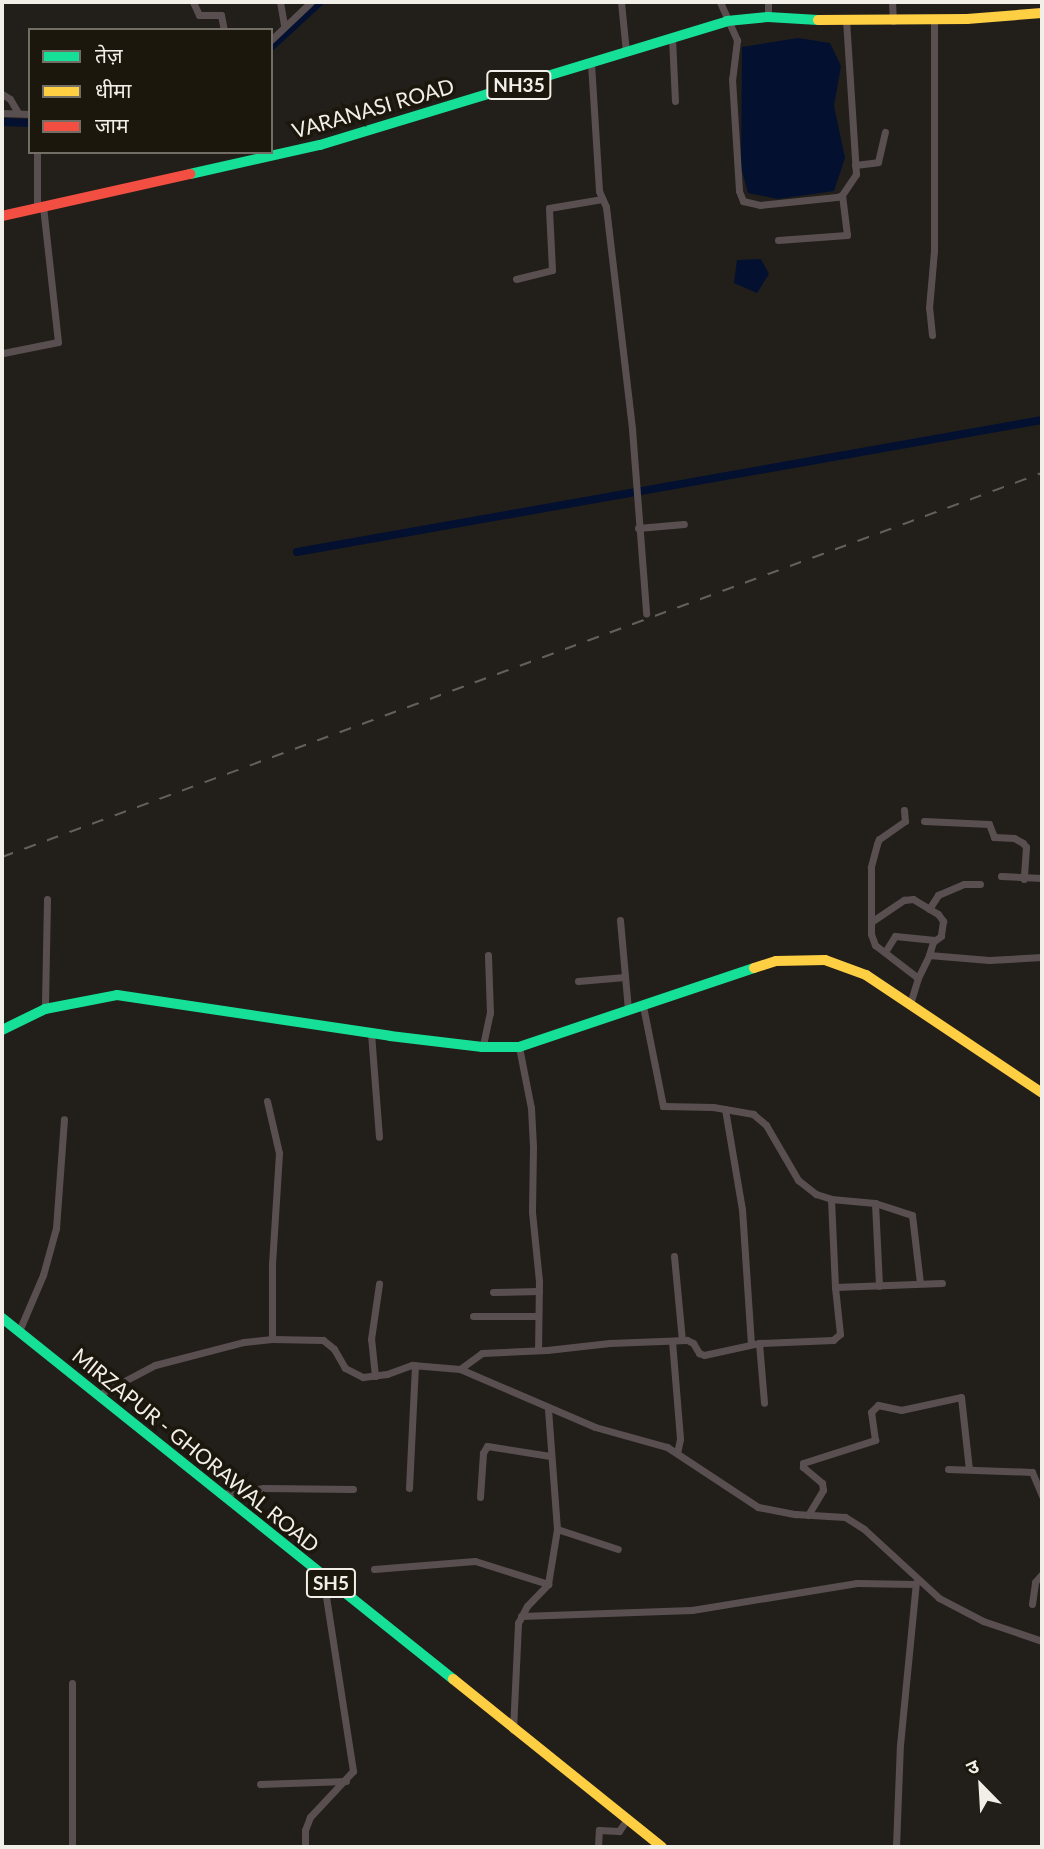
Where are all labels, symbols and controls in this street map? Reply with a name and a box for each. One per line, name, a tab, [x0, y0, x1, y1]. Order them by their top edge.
legend	[28, 28, 273, 154]
text: तेज़	[95, 42, 123, 67]
road number: NH35	[486, 69, 552, 100]
street label: VARANASI ROAD	[289, 73, 457, 143]
text: धीमा	[95, 77, 131, 102]
text: जाम	[95, 112, 129, 137]
street label: MIRZAPUR - GHORAWAL ROAD	[67, 1342, 325, 1558]
road number: SH5	[305, 1568, 357, 1598]
north arrow	[946, 1751, 1016, 1821]
text: उ	[962, 1754, 982, 1779]

